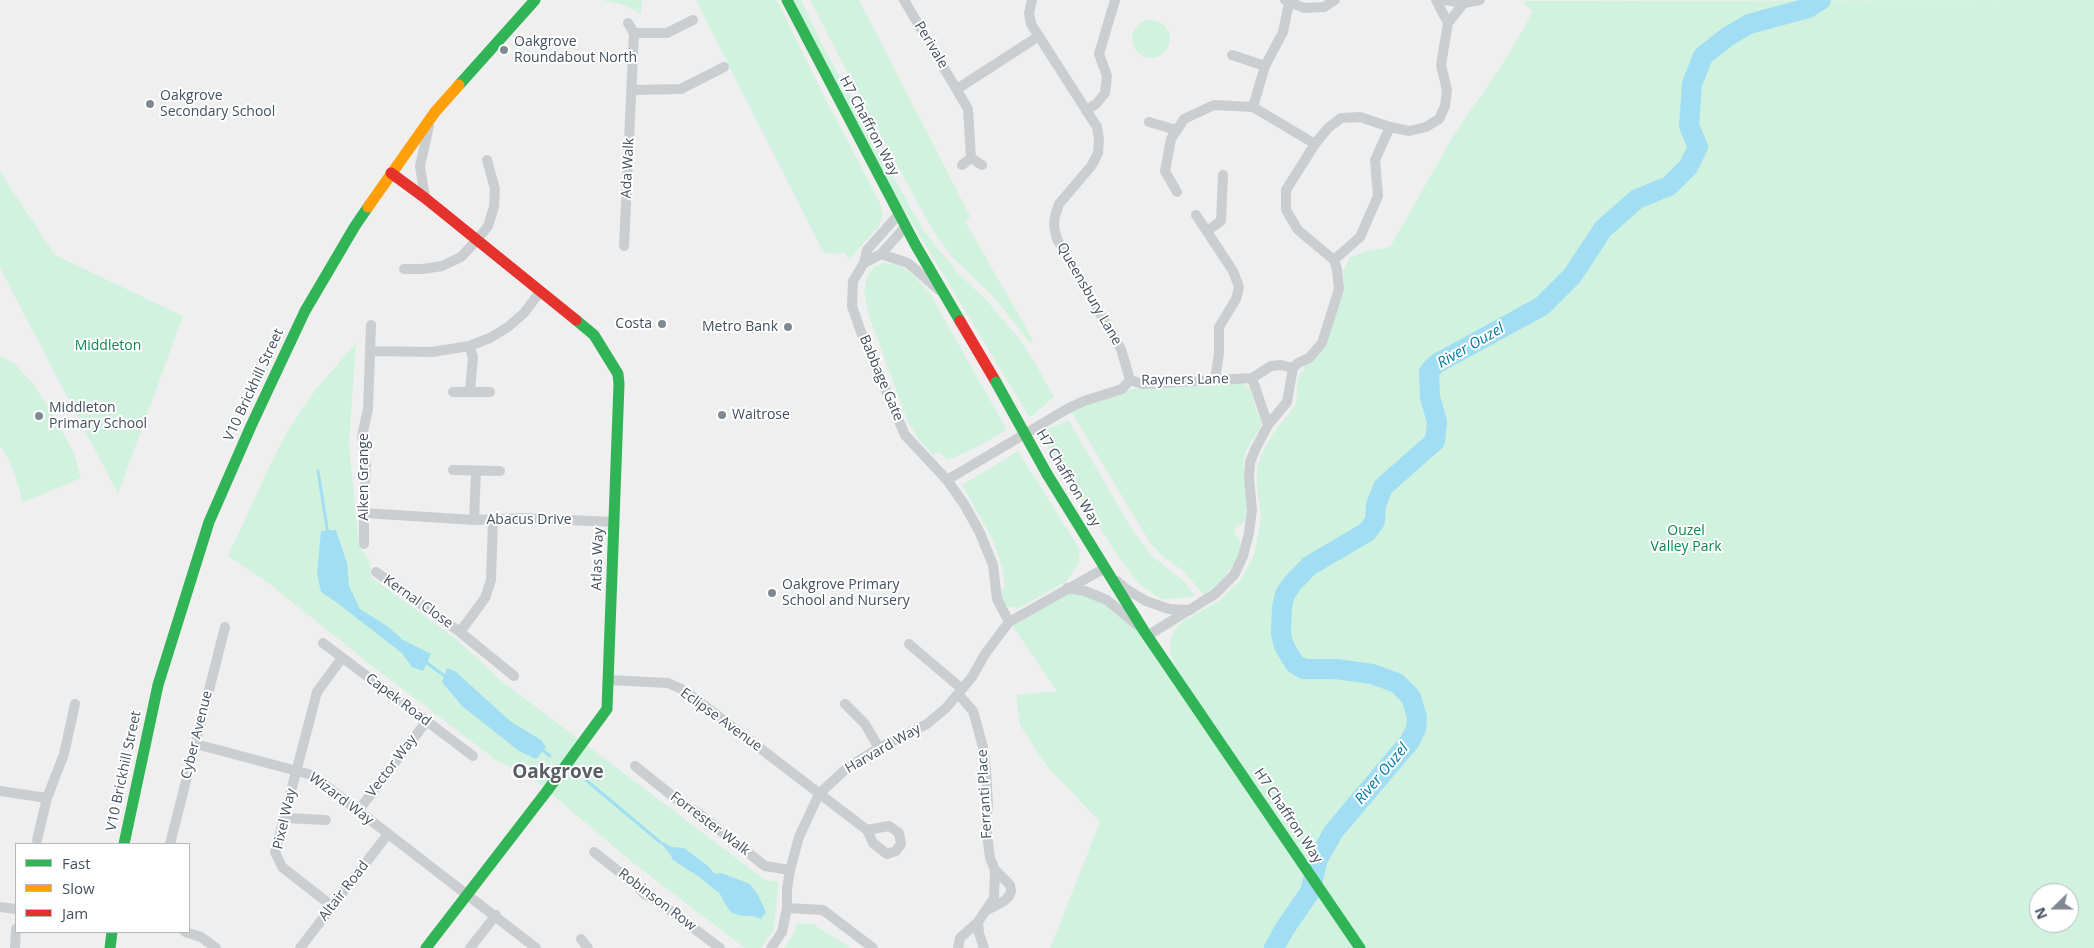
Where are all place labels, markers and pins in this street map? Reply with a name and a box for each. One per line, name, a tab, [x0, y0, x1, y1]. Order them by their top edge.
place label: Oakgrove Roundabout North	[514, 34, 637, 66]
marker: Oakgrove Roundabout North	[498, 44, 510, 56]
place label: Oakgrove Secondary School	[160, 88, 275, 120]
marker: Oakgrove Secondary School	[144, 98, 156, 110]
place label: Costa	[615, 316, 652, 332]
marker: Costa	[656, 318, 668, 330]
place label: Metro Bank	[702, 319, 778, 335]
marker: Metro Bank	[782, 321, 794, 333]
place label: Middleton Primary School	[49, 400, 147, 432]
place label: Waitrose	[732, 407, 790, 423]
marker: Waitrose	[716, 409, 728, 421]
marker: Middleton Primary School	[33, 410, 45, 422]
place label: Oakgrove Primary School and Nursery	[782, 577, 910, 610]
marker: Oakgrove Primary School and Nursery	[766, 587, 778, 599]

